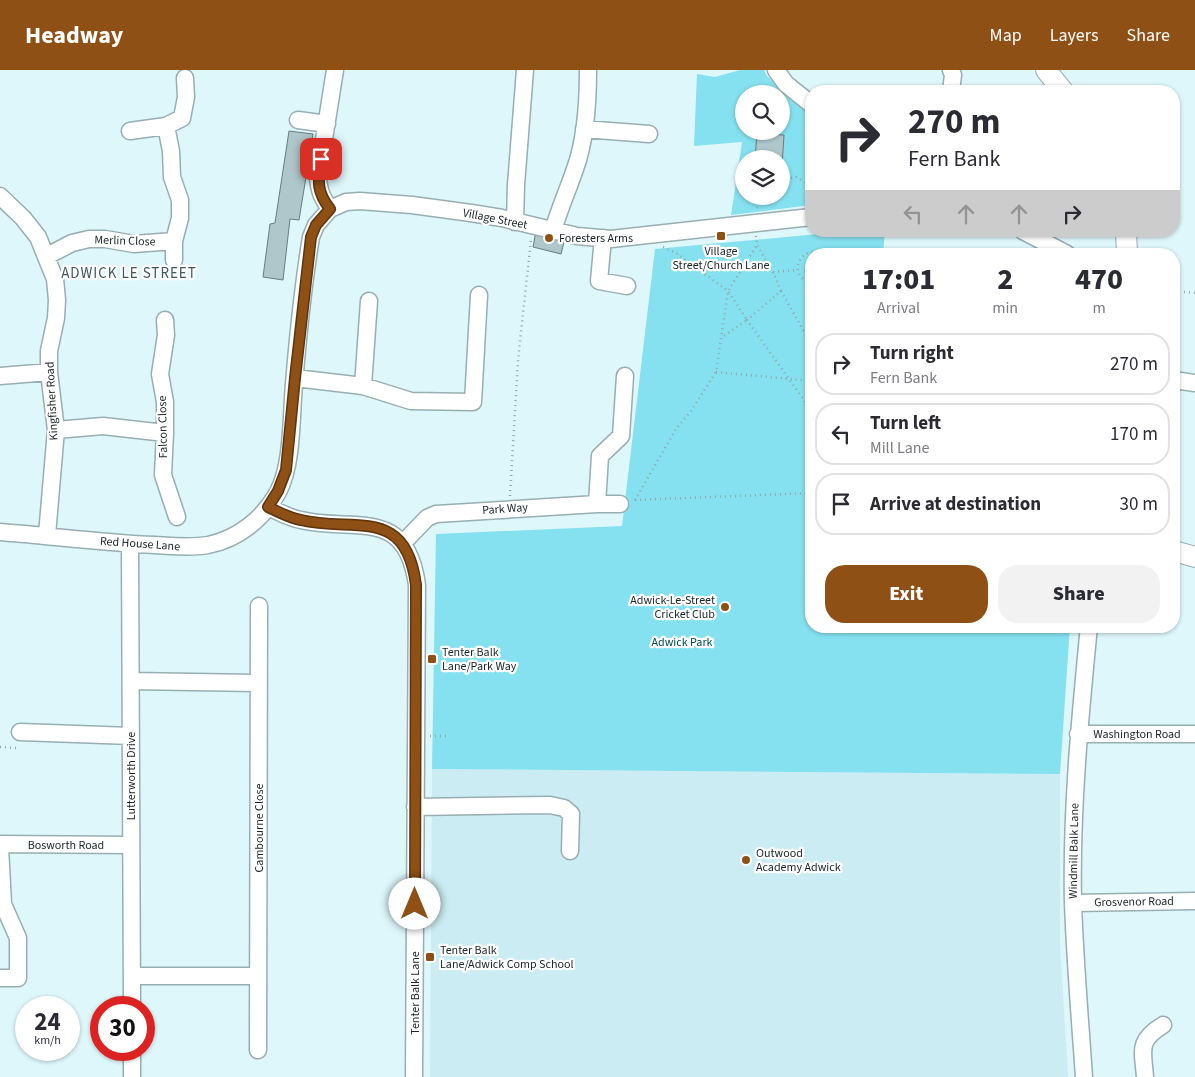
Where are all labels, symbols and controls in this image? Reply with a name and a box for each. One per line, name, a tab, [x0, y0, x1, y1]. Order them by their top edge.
text: Headway	[25, 18, 123, 53]
text: Map	[990, 23, 1022, 48]
text: Layers	[1050, 23, 1099, 48]
text: Share	[1127, 23, 1170, 48]
map controls	[735, 85, 790, 205]
button: search	[735, 85, 790, 140]
text: 270 m	[908, 97, 1000, 147]
icon: right	[825, 105, 890, 170]
pin	[300, 138, 342, 180]
text: Fern Bank	[908, 143, 1001, 175]
icon: arrive	[307, 145, 335, 173]
button: layers	[735, 150, 790, 205]
icon: left	[899, 200, 927, 228]
icon: ahead	[952, 200, 980, 228]
icon: ahead	[1005, 200, 1033, 228]
icon: right	[1058, 200, 1086, 228]
street label: Village Street	[461, 204, 529, 234]
place label: Foresters Arms	[559, 230, 633, 247]
marker: Village Street/Church Lane	[715, 230, 727, 242]
street label: Merlin Close	[94, 231, 156, 251]
marker: Foresters Arms	[543, 232, 555, 244]
place label: Village Street/Church Lane	[672, 243, 770, 274]
text: 17:01	[862, 258, 935, 301]
text: 2	[997, 258, 1013, 301]
text: 470	[1075, 258, 1123, 301]
district label: ADWICK LE STREET	[61, 263, 197, 284]
text: Arrival	[877, 297, 920, 319]
text: min	[992, 297, 1018, 319]
text: m	[1092, 297, 1106, 319]
text: Turn right	[870, 340, 954, 367]
icon: right	[827, 350, 855, 378]
text: 270 m	[1110, 351, 1158, 378]
street label: Kingfisher Road	[41, 361, 63, 441]
text: Fern Bank	[870, 367, 937, 389]
street label: Falcon Close	[154, 395, 172, 458]
text: Turn left	[870, 410, 941, 437]
icon: left	[827, 420, 855, 448]
text: 170 m	[1110, 421, 1158, 448]
text: Mill Lane	[870, 437, 929, 459]
icon: arrive	[827, 490, 855, 518]
text: Arrive at destination	[870, 491, 1041, 518]
text: 30 m	[1120, 491, 1158, 518]
street label: Park Way	[482, 499, 529, 519]
street label: Red House Lane	[99, 533, 181, 555]
button: Exit	[825, 565, 988, 623]
button: Share	[998, 565, 1160, 623]
place label: Adwick-Le-Street Cricket Club	[630, 592, 715, 623]
marker: Adwick-Le-Street Cricket Club	[719, 601, 731, 613]
park label: Adwick Park	[651, 634, 713, 651]
place label: Tenter Balk Lane/Park Way	[442, 644, 517, 675]
marker: Tenter Balk Lane/Park Way	[426, 653, 438, 665]
street label: Washington Road	[1093, 726, 1181, 743]
street label: Lutterworth Drive	[123, 732, 140, 820]
street label: Cambourne Close	[251, 783, 268, 872]
street label: Windmill Balk Lane	[1065, 803, 1083, 899]
street label: Bosworth Road	[28, 837, 104, 854]
place label: Outwood Academy Adwick	[756, 845, 841, 876]
marker: Outwood Academy Adwick	[740, 854, 752, 866]
position arrow	[388, 877, 440, 929]
street label: Grosvenor Road	[1094, 893, 1174, 911]
place label: Tenter Balk Lane/Adwick Comp School	[440, 942, 574, 973]
street label: Tenter Balk Lane	[407, 951, 424, 1035]
marker: Tenter Balk Lane/Adwick Comp School	[424, 951, 436, 963]
speed limit sign: 30	[90, 996, 155, 1061]
text: 24	[34, 1004, 61, 1040]
text: km/h	[34, 1032, 61, 1049]

